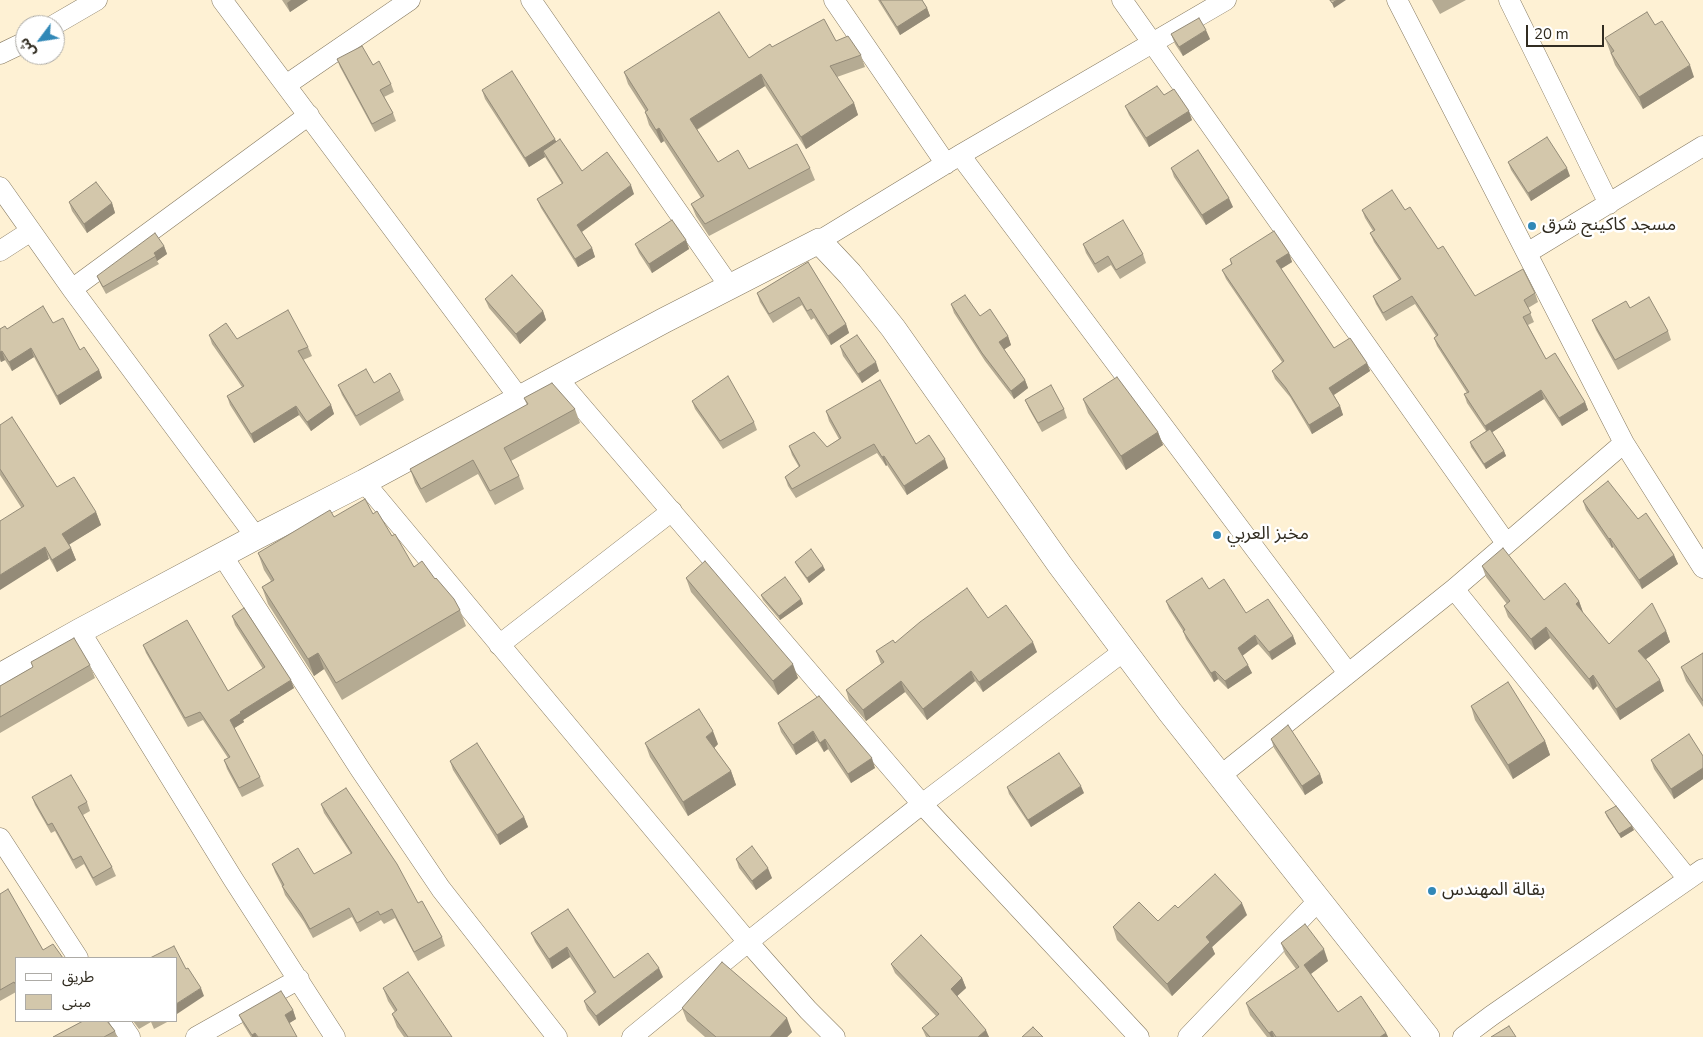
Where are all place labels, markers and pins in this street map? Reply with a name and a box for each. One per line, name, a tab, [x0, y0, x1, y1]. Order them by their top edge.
place label: مسجد كاكينج شرق	[1542, 215, 1676, 237]
marker: مسجد كاكينج شرق	[1526, 220, 1538, 232]
place label: مخبز العربي	[1227, 524, 1309, 546]
marker: مخبز العربي	[1211, 529, 1223, 541]
place label: بقالة المهندس	[1442, 880, 1545, 902]
marker: بقالة المهندس	[1426, 885, 1438, 897]

